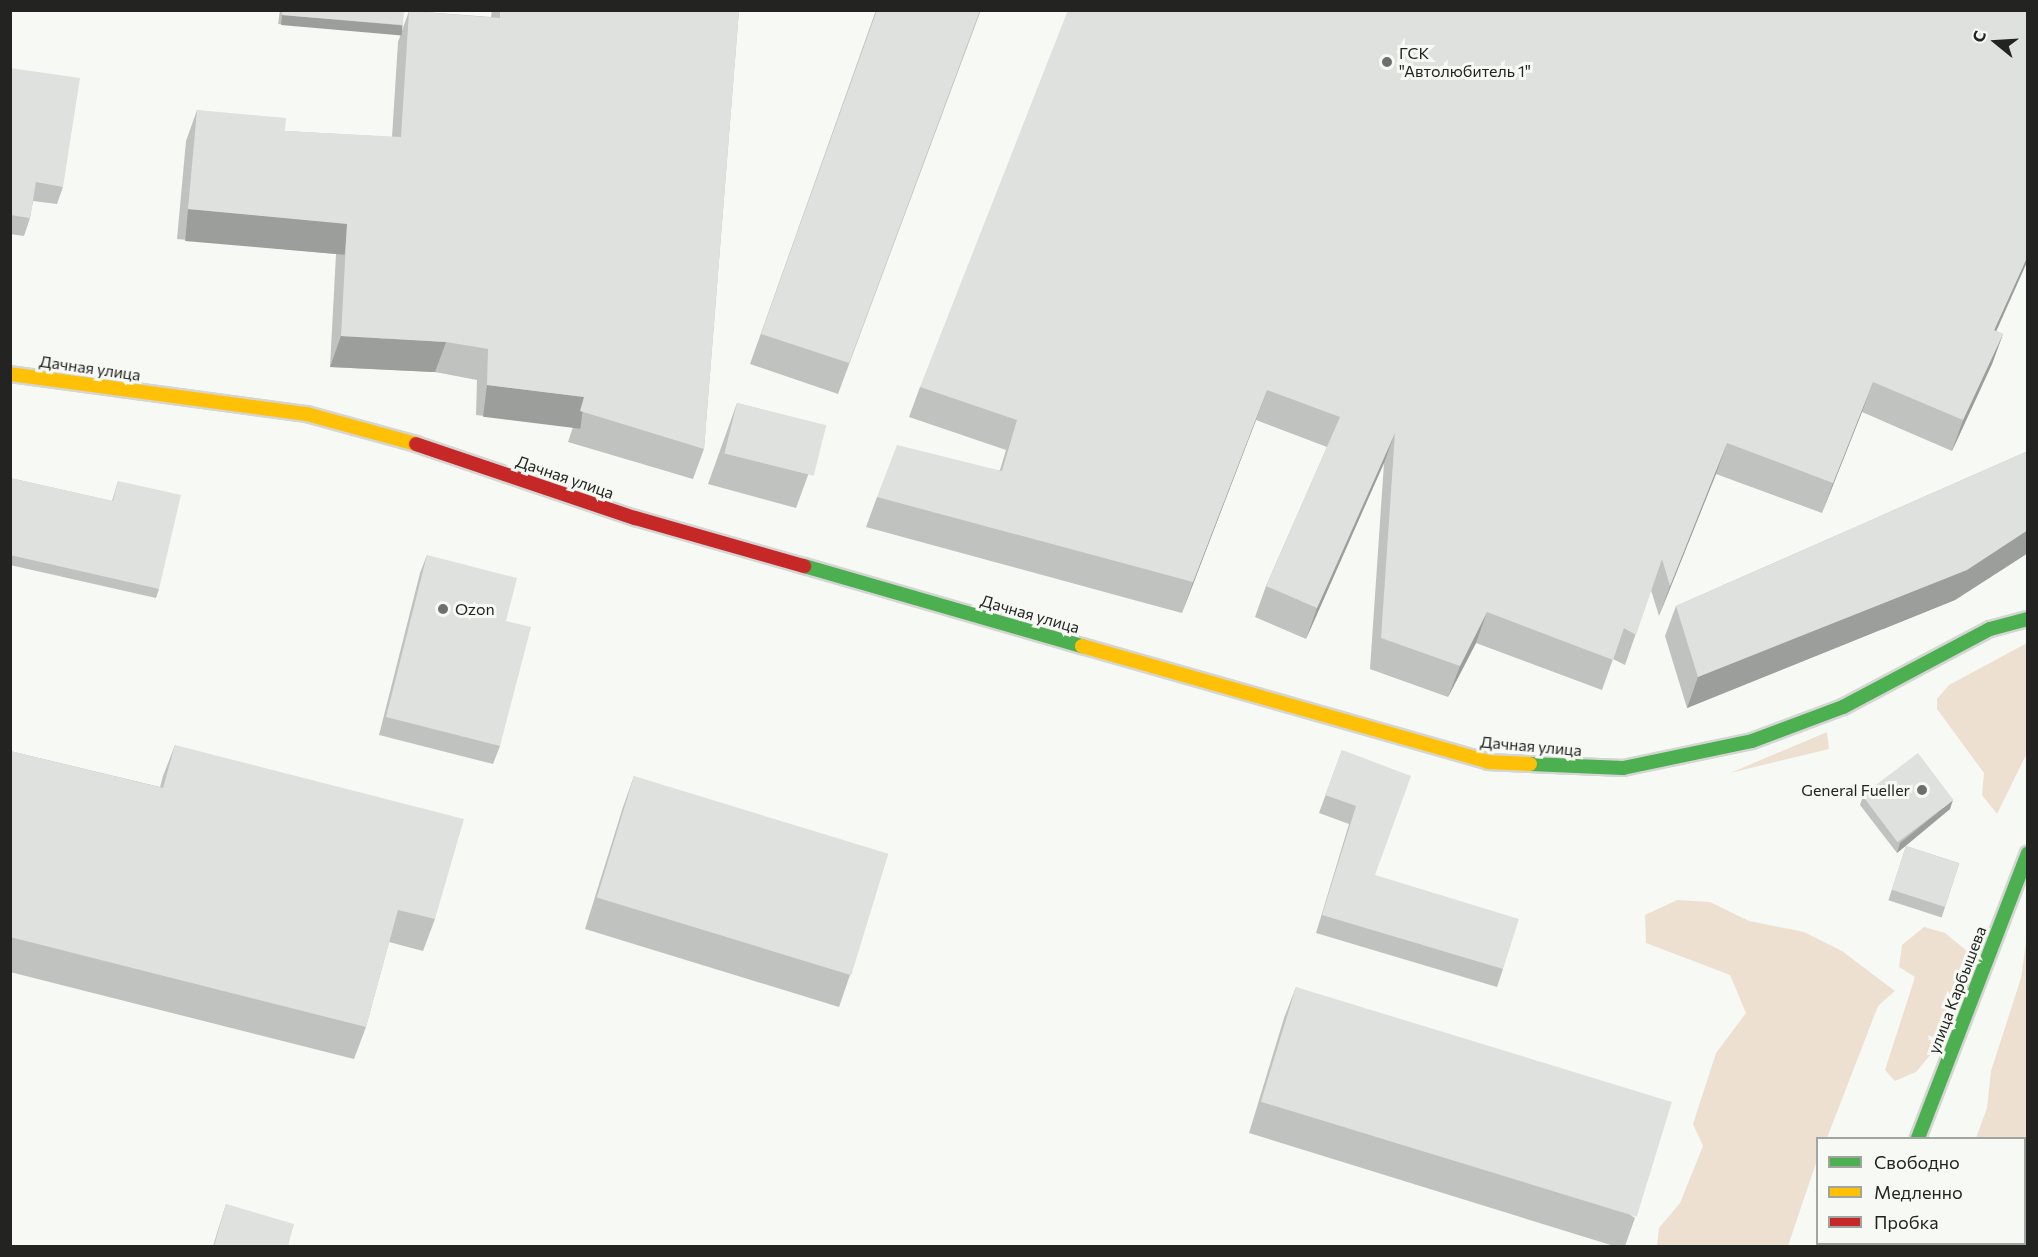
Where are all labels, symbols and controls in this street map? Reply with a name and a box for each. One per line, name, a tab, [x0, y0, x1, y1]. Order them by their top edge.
north arrow	[1966, 12, 2026, 72]
text: С	[1968, 28, 1989, 44]
place label: ГСК "Автолюбитель 1"	[1399, 43, 1531, 81]
marker: ГСК "Автолюбитель 1"	[1380, 55, 1394, 69]
street label: Дачная улица	[38, 351, 142, 385]
street label: Дачная улица	[514, 451, 616, 503]
street label: Дачная улица	[978, 591, 1082, 637]
place label: Ozon	[455, 599, 495, 619]
marker: Ozon	[436, 602, 450, 616]
street label: Дачная улица	[1479, 732, 1583, 760]
place label: General Fueller	[1801, 780, 1910, 800]
marker: General Fueller	[1915, 783, 1929, 797]
street label: улица Карбышева	[1924, 924, 1990, 1056]
legend	[1816, 1137, 2026, 1245]
text: Свободно	[1874, 1151, 1960, 1173]
text: Медленно	[1874, 1181, 1963, 1203]
text: Пробка	[1874, 1211, 1939, 1233]

